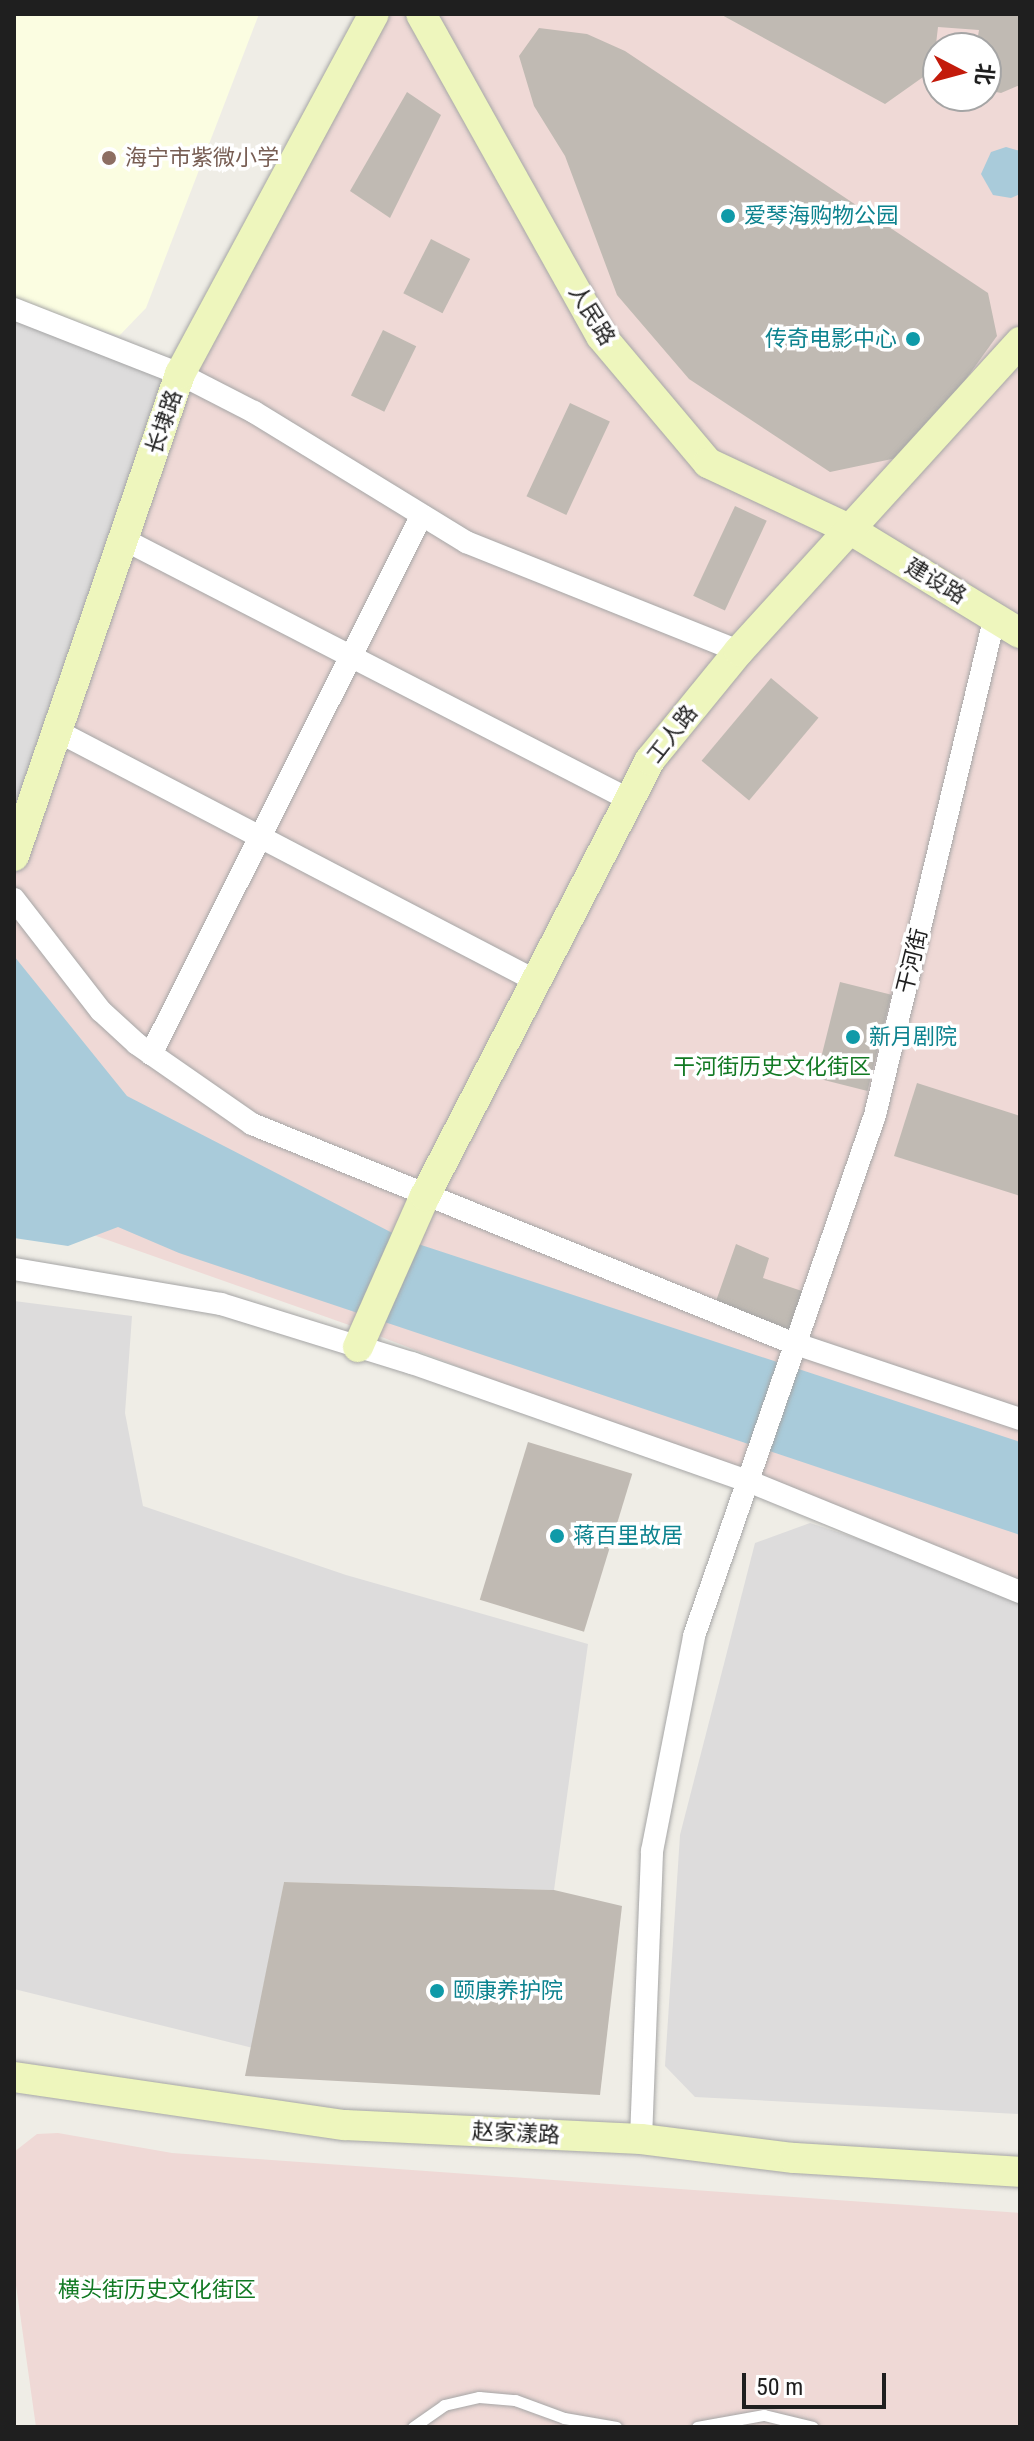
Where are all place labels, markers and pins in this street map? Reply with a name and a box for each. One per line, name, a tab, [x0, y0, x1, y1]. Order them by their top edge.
place label: 海宁市紫微小学	[125, 145, 279, 171]
marker: 海宁市紫微小学	[100, 149, 118, 167]
place label: 爱琴海购物公园	[744, 203, 898, 229]
marker: 爱琴海购物公园	[719, 207, 737, 225]
place label: 传奇电影中心	[765, 326, 897, 352]
marker: 传奇电影中心	[904, 330, 922, 348]
place label: 新月剧院	[869, 1024, 957, 1050]
marker: 新月剧院	[844, 1028, 862, 1046]
place label: 蒋百里故居	[573, 1523, 683, 1549]
marker: 蒋百里故居	[548, 1527, 566, 1545]
place label: 颐康养护院	[453, 1978, 563, 2004]
marker: 颐康养护院	[428, 1982, 446, 2000]

